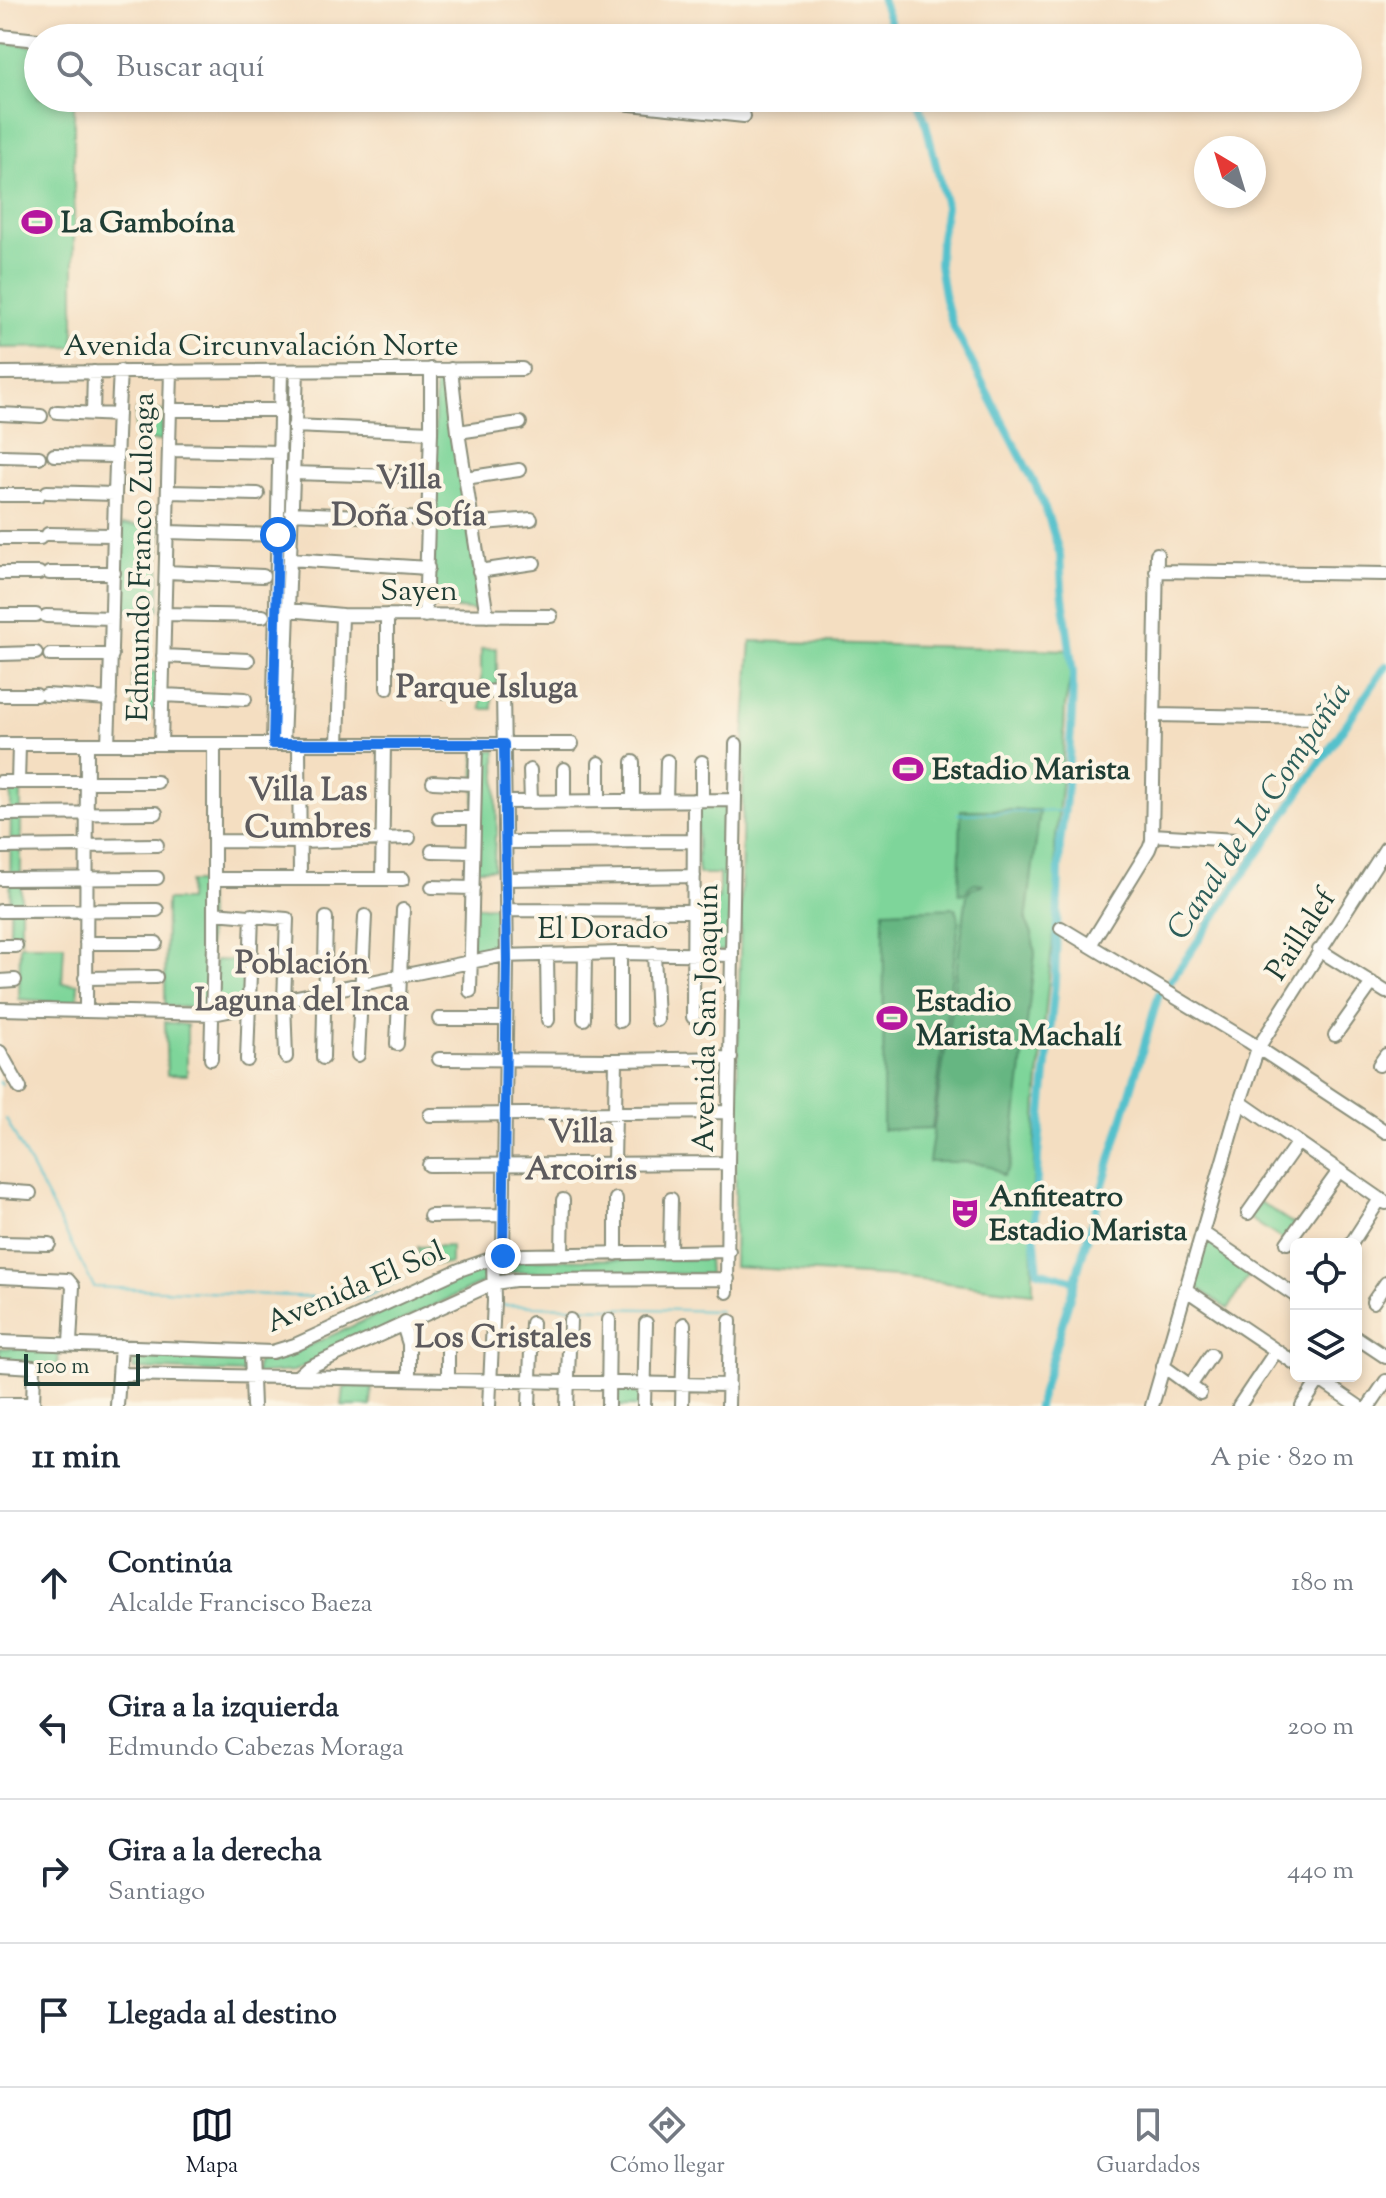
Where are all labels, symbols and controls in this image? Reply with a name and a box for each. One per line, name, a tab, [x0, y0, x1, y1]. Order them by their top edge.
search box	[24, 24, 1362, 112]
icon: search	[52, 46, 96, 90]
text: Buscar aquí	[116, 47, 264, 90]
north arrow	[1194, 136, 1266, 208]
place label: La Gamboína	[61, 203, 235, 246]
sports icon: La Gamboína	[20, 205, 54, 239]
street label: Avenida Circunvalación Norte	[63, 326, 459, 369]
street label: Edmundo Franco Zuloaga	[118, 392, 167, 722]
district label: Villa Doña Sofía	[332, 457, 487, 540]
route start	[260, 517, 296, 553]
street label: Sayen	[380, 571, 458, 614]
district label: Parque Isluga	[396, 666, 578, 712]
water label: Canal de La Compañía	[1157, 674, 1364, 950]
place label: Estadio Marista	[932, 750, 1130, 793]
sports icon: Estadio Marista	[891, 752, 925, 786]
district label: Villa Las Cumbres	[245, 769, 371, 852]
street label: Paillalef	[1256, 880, 1349, 990]
street label: Avenida San Joaquín	[684, 883, 731, 1153]
street label: El Dorado	[538, 909, 668, 952]
district label: Población Laguna del Inca	[195, 942, 410, 1025]
place label: Estadio Marista Machalí	[916, 982, 1122, 1059]
sports icon: Estadio Marista Machalí	[875, 1001, 909, 1035]
district label: Villa Arcoiris	[525, 1111, 637, 1194]
place label: Anfiteatro Estadio Marista	[989, 1177, 1187, 1254]
theatre icon: Anfiteatro Estadio Marista	[948, 1196, 982, 1230]
street label: Avenida El Sol	[260, 1231, 452, 1345]
route end	[485, 1238, 521, 1274]
map controls	[1290, 1238, 1362, 1382]
button: locate	[1290, 1238, 1362, 1310]
button: layers	[1290, 1310, 1362, 1382]
district label: Los Cristales	[415, 1316, 592, 1362]
scale bar	[24, 1350, 140, 1386]
text: 100 m	[36, 1352, 89, 1384]
text: 11 min	[32, 1434, 120, 1483]
text: A pie · 820 m	[1210, 1440, 1354, 1477]
text: Continúa	[108, 1543, 233, 1586]
icon: ahead	[32, 1561, 76, 1605]
text: 180 m	[1291, 1565, 1354, 1602]
text: Alcalde Francisco Baeza	[108, 1586, 373, 1623]
text: Gira a la izquierda	[108, 1687, 339, 1730]
icon: left	[32, 1705, 76, 1749]
text: 200 m	[1287, 1709, 1354, 1746]
text: Edmundo Cabezas Moraga	[108, 1730, 404, 1767]
text: Gira a la derecha	[108, 1831, 322, 1874]
icon: right	[32, 1849, 76, 1893]
text: 440 m	[1287, 1853, 1354, 1890]
text: Santiago	[108, 1874, 205, 1911]
icon: arrive	[32, 1993, 76, 2037]
text: Llegada al destino	[108, 1994, 337, 2037]
tab: Mapa	[186, 2103, 238, 2183]
tab: Cómo llegar	[610, 2103, 725, 2183]
tab: Guardados	[1096, 2103, 1200, 2183]

